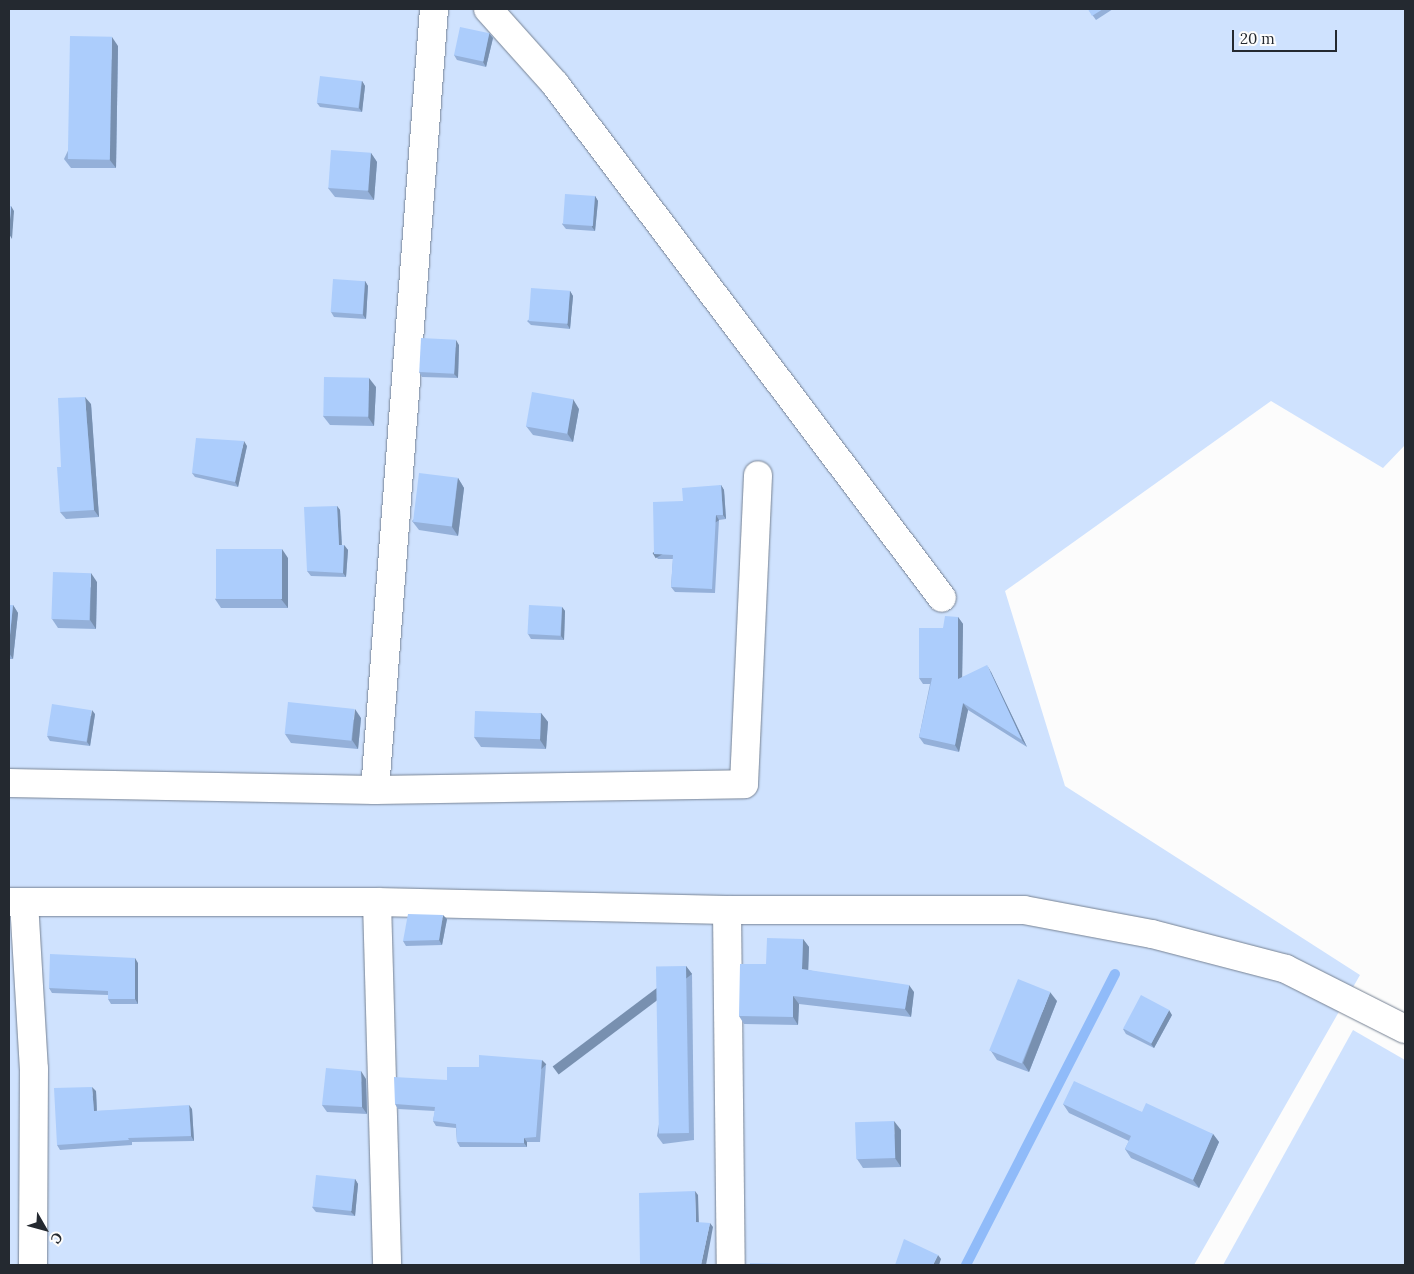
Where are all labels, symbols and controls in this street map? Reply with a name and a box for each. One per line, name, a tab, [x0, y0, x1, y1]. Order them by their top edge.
scale bar	[1234, 20, 1339, 52]
text: 20 m	[1240, 29, 1275, 48]
north arrow	[20, 1204, 70, 1254]
text: С	[47, 1229, 67, 1248]

